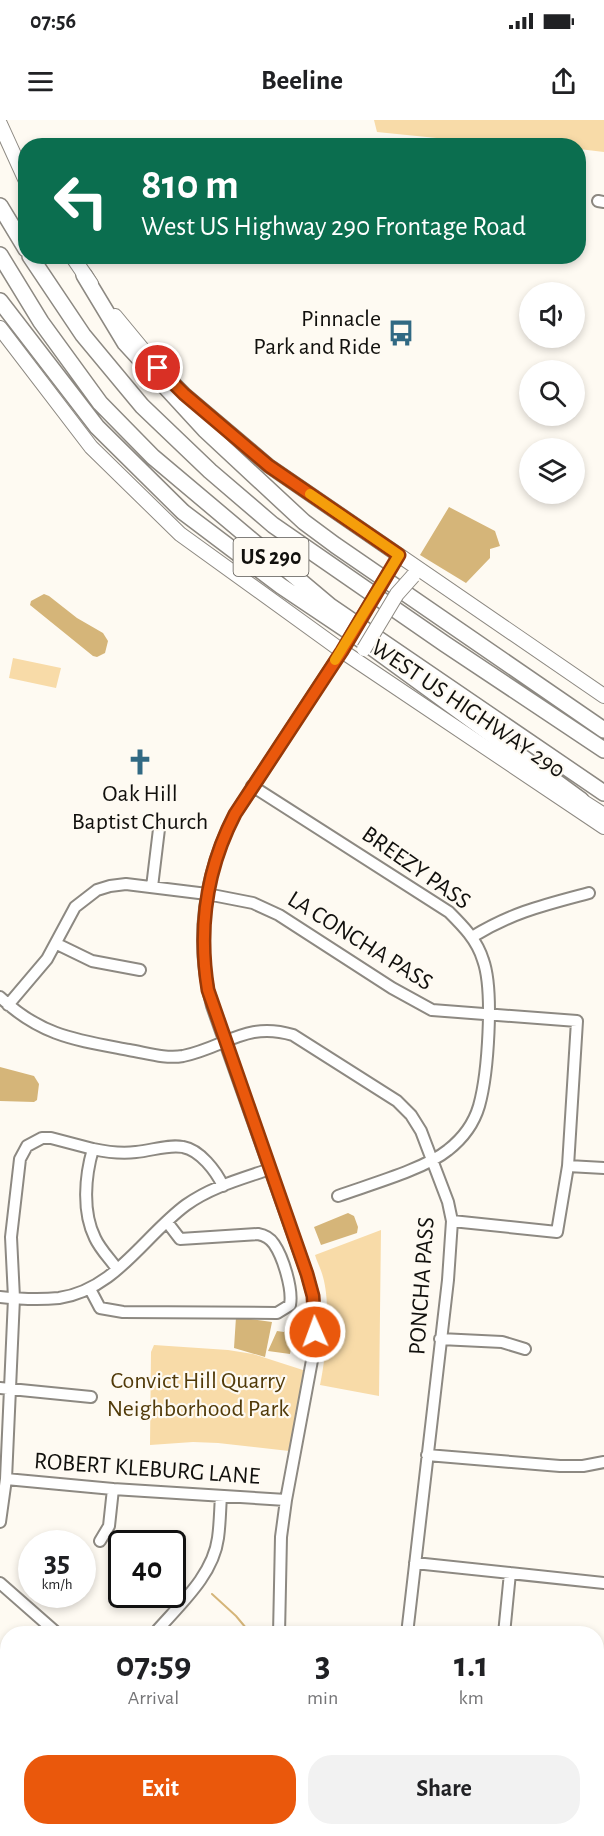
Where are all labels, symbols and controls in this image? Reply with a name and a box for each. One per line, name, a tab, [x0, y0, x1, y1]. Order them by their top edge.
text: 07:56	[30, 10, 76, 32]
icon: menu	[24, 65, 57, 98]
icon: share	[547, 65, 580, 98]
text: Beeline	[261, 67, 343, 94]
icon: left	[42, 162, 120, 240]
text: 810 m	[141, 164, 239, 206]
text: West US Highway 290 Frontage Road	[141, 213, 526, 240]
map controls	[519, 282, 585, 504]
button: sound	[519, 282, 585, 348]
place label: Pinnacle Park and Ride	[253, 307, 381, 359]
bus stop icon: Pinnacle Park and Ride	[386, 318, 416, 348]
pin	[132, 342, 183, 393]
icon: arrive	[141, 351, 174, 384]
button: search	[519, 360, 585, 426]
button: layers	[519, 438, 585, 504]
road number: US 290	[234, 538, 308, 576]
street label: WEST US HIGHWAY 290	[367, 635, 569, 783]
church icon: Oak Hill Baptist Church	[125, 747, 155, 777]
place label: Oak Hill Baptist Church	[72, 782, 208, 834]
street label: BREEZY PASS	[357, 822, 475, 914]
street label: LA CONCHA PASS	[283, 887, 437, 995]
street label: PONCHA PASS	[405, 1216, 439, 1356]
position arrow	[283, 1300, 347, 1364]
park label: Convict Hill Quarry Neighborhood Park	[107, 1369, 289, 1421]
street label: ROBERT KLEBURG LANE	[33, 1449, 261, 1489]
speed limit sign: 40	[108, 1530, 186, 1608]
text: 35	[44, 1547, 70, 1577]
text: km/h	[42, 1577, 72, 1592]
text: 07:59	[116, 1647, 191, 1683]
text: 3	[315, 1647, 330, 1683]
text: 1.1	[454, 1647, 488, 1683]
text: Arrival	[128, 1688, 179, 1708]
text: min	[307, 1688, 338, 1708]
text: km	[459, 1688, 484, 1708]
button: Exit	[24, 1755, 296, 1824]
button: Share	[308, 1755, 580, 1824]

